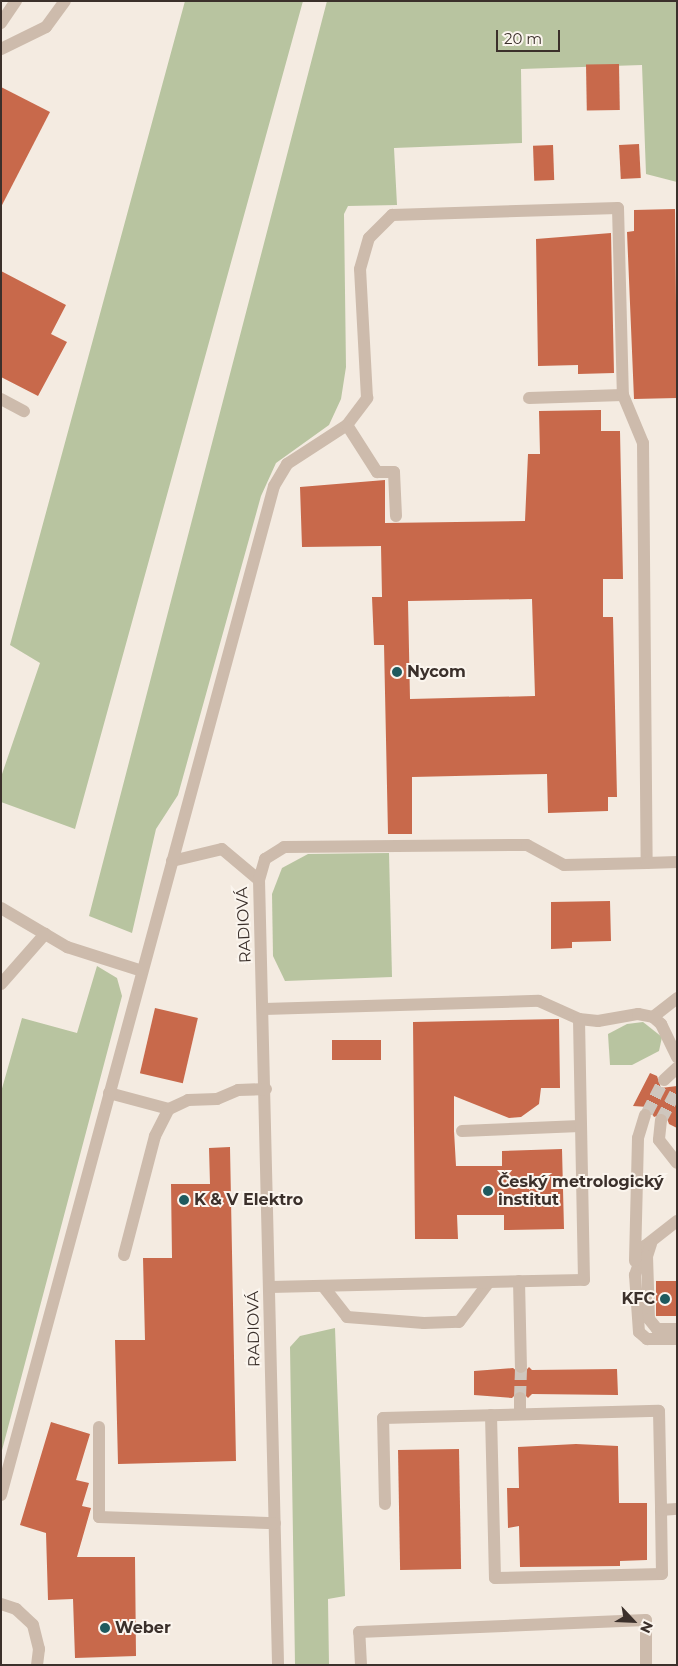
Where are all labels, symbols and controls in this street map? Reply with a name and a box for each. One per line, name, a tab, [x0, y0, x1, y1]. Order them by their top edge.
scale bar	[498, 20, 562, 52]
text: 20 m	[504, 29, 542, 48]
place label: Nycom	[407, 662, 466, 682]
marker: Nycom	[391, 666, 403, 678]
street label: RADIOVÁ	[232, 886, 256, 964]
place label: Český metrologický institut	[498, 1172, 664, 1210]
marker: Český metrologický institut	[482, 1185, 494, 1197]
place label: K & V Elektro	[194, 1190, 303, 1210]
marker: K & V Elektro	[178, 1194, 190, 1206]
place label: KFC	[621, 1289, 655, 1309]
street label: RADIOVÁ	[244, 1291, 264, 1367]
marker: KFC	[659, 1293, 671, 1305]
north arrow	[608, 1596, 658, 1646]
place label: Weber	[115, 1618, 171, 1638]
text: N	[636, 1618, 657, 1636]
marker: Weber	[99, 1622, 111, 1634]

